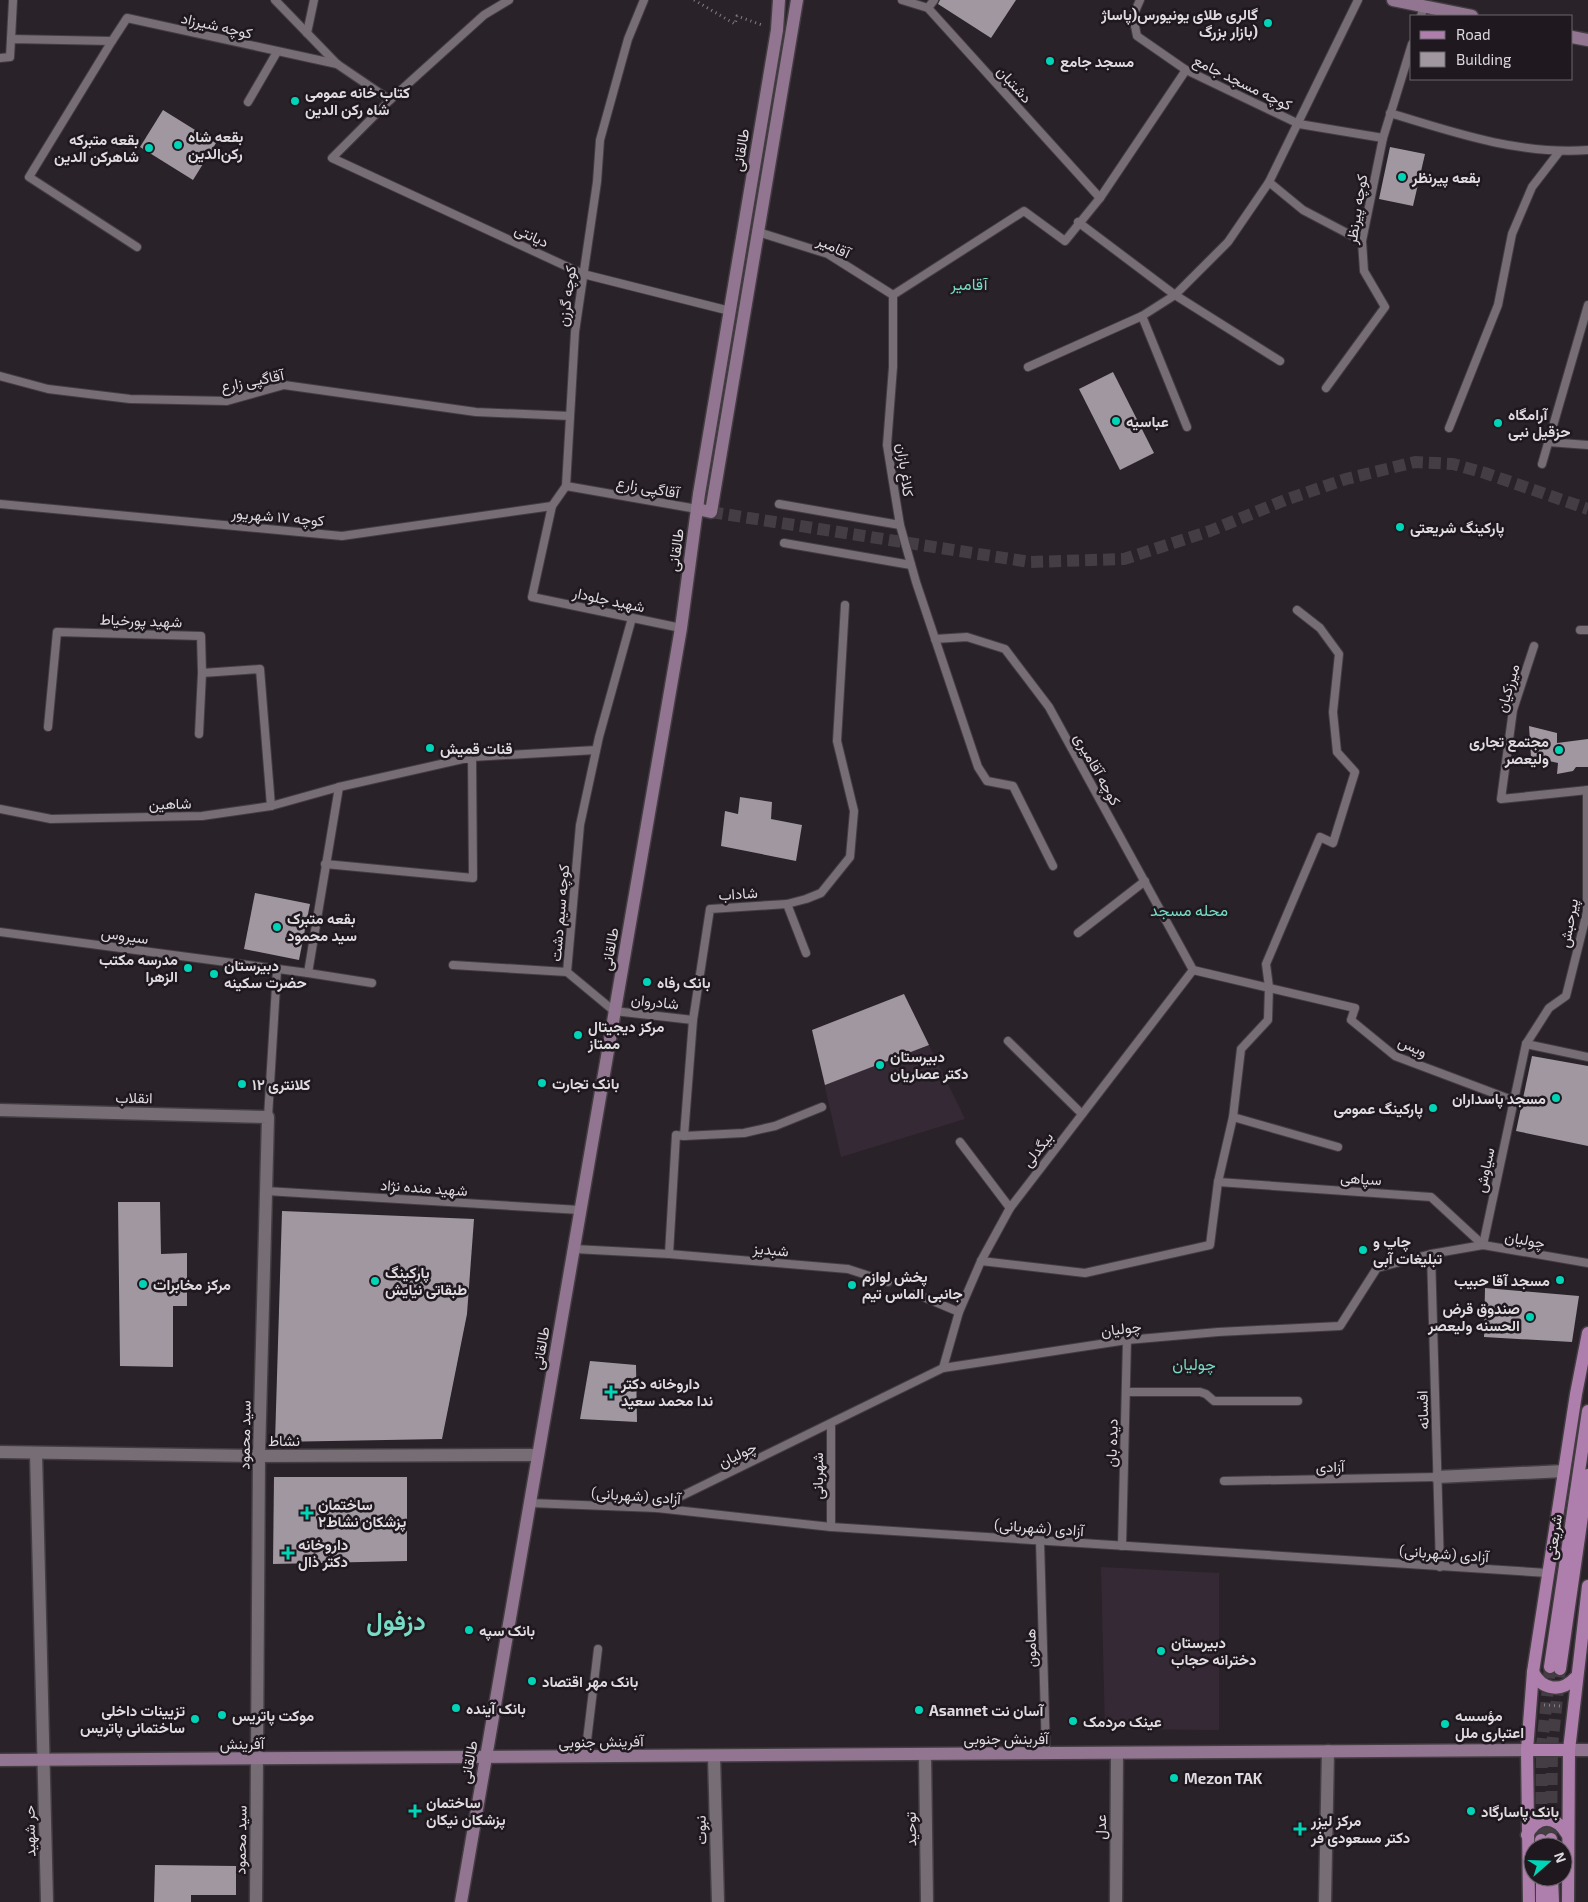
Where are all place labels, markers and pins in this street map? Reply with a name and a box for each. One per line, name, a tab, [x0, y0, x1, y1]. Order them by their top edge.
place label: گالری طلای یونیورس(پاساژ بازار بزرگ)	[1100, 5, 1258, 41]
marker: گالری طلای یونیورس(پاساژ بازار بزرگ)	[1262, 17, 1274, 29]
place label: مسجد جامع	[1060, 52, 1134, 72]
marker: مسجد جامع	[1044, 55, 1056, 67]
place label: کتاب خانه عمومی شاه رکن الدین	[305, 83, 410, 119]
marker: کتاب خانه عمومی شاه رکن الدین	[289, 95, 301, 107]
place label: بقعه شاه رکن‌الدین	[188, 127, 243, 163]
place label: بقعه متبرکه شاهرکن الدین	[54, 130, 139, 166]
marker: بقعه شاه رکن‌الدین	[172, 139, 184, 151]
marker: بقعه متبرکه شاهرکن الدین	[143, 142, 155, 154]
place label: بقعه پیرنظر	[1411, 168, 1481, 188]
marker: بقعه پیرنظر	[1396, 171, 1408, 183]
place label: آرامگاه حزقیل نبی	[1508, 405, 1570, 441]
place label: عباسیه	[1126, 412, 1169, 431]
marker: عباسیه	[1110, 415, 1122, 427]
marker: آرامگاه حزقیل نبی	[1492, 417, 1504, 429]
place label: پارکینگ شریعتی	[1410, 518, 1505, 538]
marker: پارکینگ شریعتی	[1394, 521, 1406, 533]
place label: مجتمع تجاری ولیعصر	[1469, 732, 1549, 768]
place label: قنات قمیش	[440, 739, 513, 758]
marker: قنات قمیش	[424, 742, 436, 754]
marker: مجتمع تجاری ولیعصر	[1553, 744, 1565, 756]
place label: بقعه متبرک سید محمود	[287, 909, 357, 945]
marker: بقعه متبرک سید محمود	[271, 921, 283, 933]
place label: مدرسه مکتب الزهرا	[99, 950, 178, 986]
place label: دبیرستان حضرت سکینه	[224, 956, 307, 992]
marker: مدرسه مکتب الزهرا	[182, 962, 194, 974]
marker: دبیرستان حضرت سکینه	[208, 968, 220, 980]
place label: بانک رفاه	[657, 973, 710, 992]
marker: بانک رفاه	[641, 976, 653, 988]
place label: مرکز دیجیتال ممتاز	[587, 1017, 664, 1053]
marker: مرکز دیجیتال ممتاز	[572, 1029, 584, 1041]
place label: دبیرستان دکتر عصاریان	[890, 1047, 969, 1083]
marker: دبیرستان دکتر عصاریان	[874, 1059, 886, 1071]
place label: بانک تجارت	[552, 1074, 619, 1093]
place label: کلانتری ۱۲	[252, 1075, 311, 1094]
marker: بانک تجارت	[536, 1077, 548, 1089]
marker: کلانتری ۱۲	[236, 1078, 248, 1090]
place label: مسجد پاسداران	[1452, 1089, 1546, 1109]
marker: مسجد پاسداران	[1550, 1092, 1562, 1104]
place label: پارکینگ عمومی	[1334, 1099, 1423, 1119]
marker: پارکینگ عمومی	[1427, 1102, 1439, 1114]
place label: چاپ و تبلیغات آبی	[1373, 1232, 1442, 1268]
marker: چاپ و تبلیغات آبی	[1357, 1244, 1369, 1256]
place label: پارکینگ طبقاتی نیایش	[385, 1263, 467, 1299]
place label: پخش لوازم جانبی الماس تیم	[862, 1267, 963, 1304]
place label: مسجد آقا حبیب	[1454, 1271, 1550, 1290]
marker: مسجد آقا حبیب	[1554, 1274, 1566, 1286]
place label: مرکز مخابرات	[153, 1275, 231, 1294]
marker: پارکینگ طبقاتی نیایش	[369, 1275, 381, 1287]
marker: مرکز مخابرات	[137, 1278, 149, 1290]
marker: پخش لوازم جانبی الماس تیم	[846, 1279, 858, 1291]
place label: صندوق قرض الحسنه ولیعصر	[1427, 1299, 1520, 1335]
marker: صندوق قرض الحسنه ولیعصر	[1524, 1311, 1536, 1323]
place label: داروخانه دکتر ندا محمد سعید	[620, 1374, 713, 1410]
marker: داروخانه دکتر ندا محمد سعید	[605, 1386, 617, 1398]
place label: ساختمان پزشکان نشاط۲	[318, 1495, 406, 1532]
marker: ساختمان پزشکان نشاط۲	[300, 1506, 314, 1520]
place label: داروخانه دکتر ذال	[298, 1535, 348, 1571]
marker: داروخانه دکتر ذال	[282, 1547, 294, 1559]
place label: بانک سپه	[479, 1621, 535, 1641]
marker: بانک سپه	[463, 1624, 475, 1636]
place label: دبیرستان دخترانه حجاب	[1171, 1633, 1256, 1669]
marker: دبیرستان دخترانه حجاب	[1155, 1645, 1167, 1657]
place label: بانک مهر اقتصاد	[542, 1672, 638, 1691]
marker: بانک مهر اقتصاد	[526, 1675, 538, 1687]
place label: بانک آینده	[466, 1699, 526, 1718]
place label: تزیینات داخلی ساختمانی پاتریس	[80, 1701, 185, 1738]
place label: Asannet آسان نت	[929, 1701, 1044, 1719]
marker: بانک آینده	[450, 1702, 462, 1714]
marker: Asannet آسان نت	[913, 1704, 925, 1716]
place label: موکت پاتریس	[232, 1706, 314, 1726]
place label: مؤسسه اعتباری ملل	[1455, 1706, 1524, 1742]
marker: موکت پاتریس	[216, 1709, 228, 1721]
place label: عینک مردمک	[1083, 1712, 1162, 1731]
marker: تزیینات داخلی ساختمانی پاتریس	[189, 1713, 201, 1725]
marker: عینک مردمک	[1067, 1715, 1079, 1727]
marker: مؤسسه اعتباری ملل	[1439, 1718, 1451, 1730]
place label: Mezon TAK	[1184, 1769, 1263, 1787]
marker: Mezon TAK	[1168, 1772, 1180, 1784]
place label: ساختمان پزشکان نیکان	[426, 1793, 506, 1830]
place label: بانک پاسارگاد	[1481, 1802, 1559, 1822]
marker: ساختمان پزشکان نیکان	[408, 1804, 422, 1818]
marker: بانک پاسارگاد	[1465, 1805, 1477, 1817]
place label: مرکز لیزر دکتر مسعودی فر	[1310, 1811, 1410, 1847]
marker: مرکز لیزر دکتر مسعودی فر	[1293, 1822, 1307, 1836]

